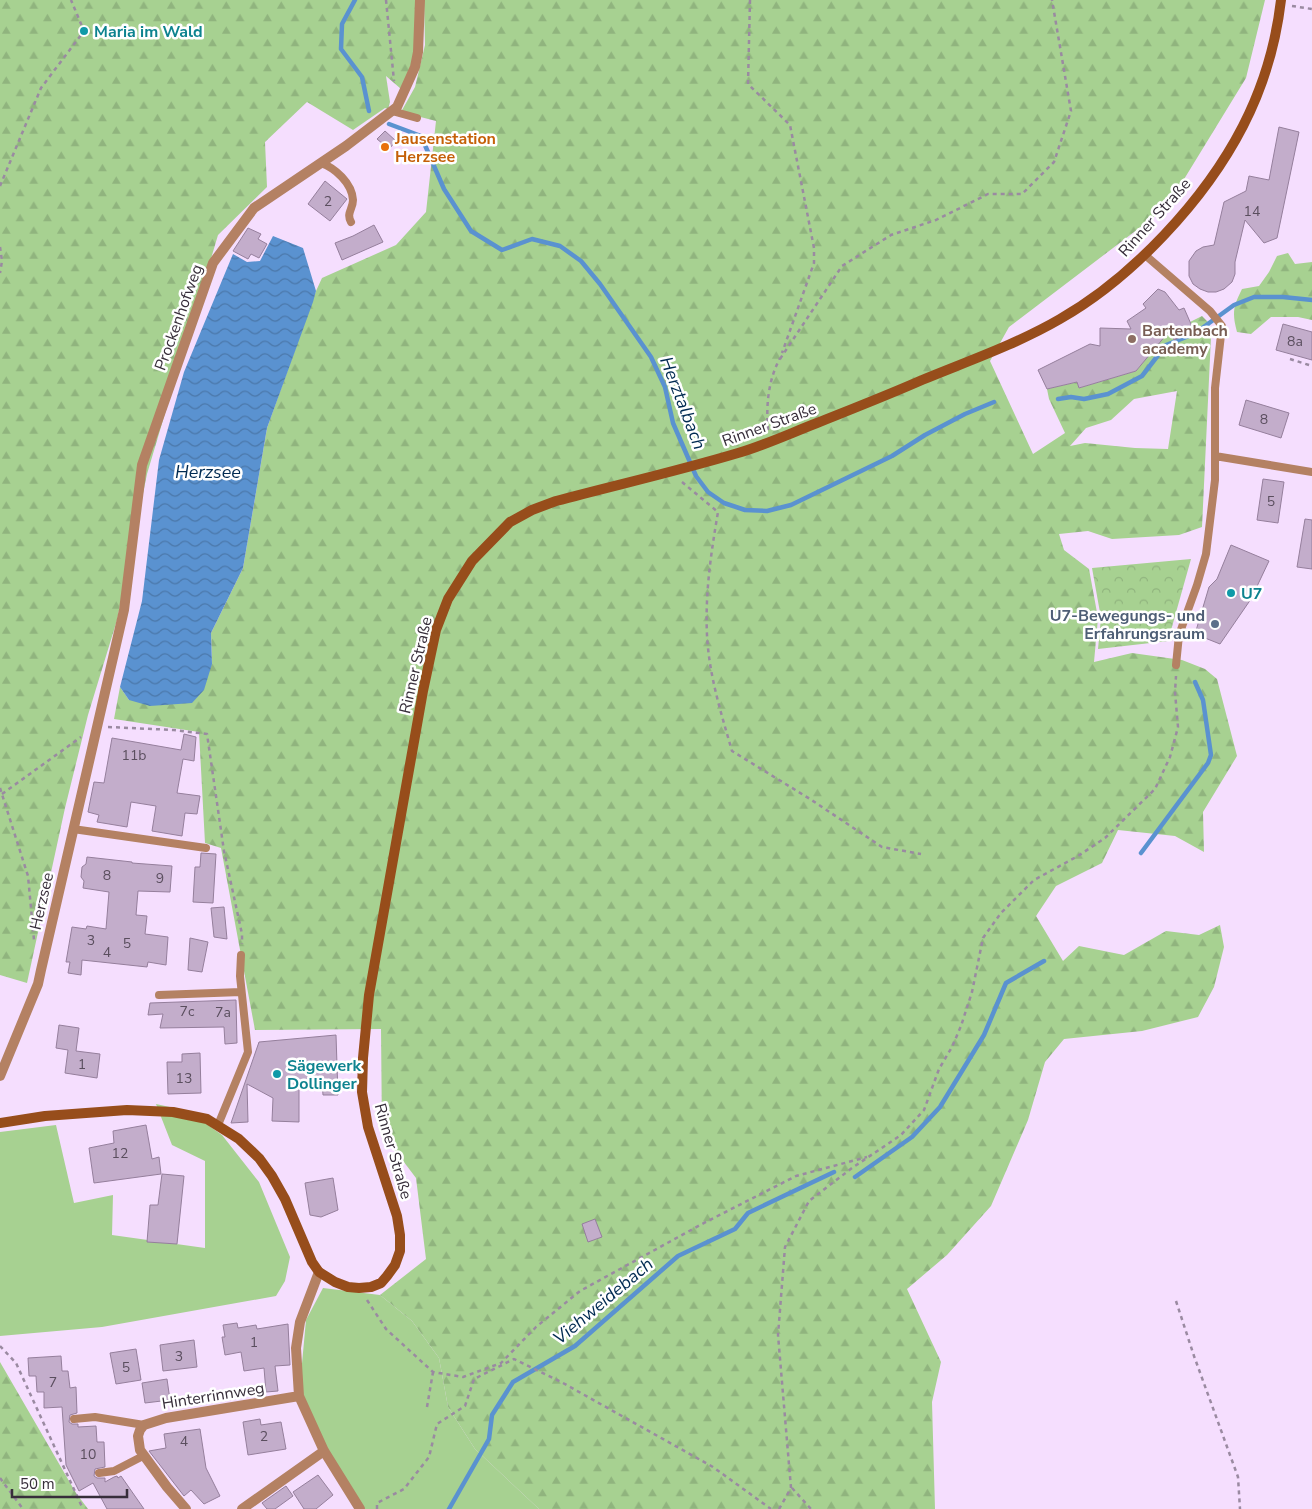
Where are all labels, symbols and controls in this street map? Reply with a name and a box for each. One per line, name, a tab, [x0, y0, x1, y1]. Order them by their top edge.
place label: Maria im Wald	[94, 21, 203, 43]
marker: Maria im Wald	[78, 25, 90, 37]
place label: Jausenstation Herzsee	[394, 128, 496, 168]
marker: Jausenstation Herzsee	[379, 141, 391, 153]
street label: Rinner Straße	[1113, 174, 1196, 262]
house number: 2	[324, 192, 332, 211]
house number: 14	[1244, 202, 1260, 221]
street label: Prockenhofweg	[150, 261, 208, 374]
place label: Bartenbach academy	[1142, 320, 1228, 360]
house number: 8a	[1287, 332, 1303, 351]
marker: Bartenbach academy	[1126, 333, 1138, 345]
water label: Herztalbach	[654, 353, 712, 453]
street label: Rinner Straße	[719, 398, 820, 452]
house number: 8	[1260, 410, 1268, 429]
water label: Herzsee	[175, 460, 241, 484]
house number: 5	[1267, 492, 1275, 511]
place label: U7	[1241, 583, 1262, 605]
marker: U7	[1225, 587, 1237, 599]
place label: U7-Bewegungs- und Erfahrungsraum	[1050, 605, 1205, 645]
street label: Rinner Straße	[394, 615, 438, 716]
marker: U7-Bewegungs- und Erfahrungsraum	[1209, 618, 1221, 630]
house number: 11b	[122, 746, 146, 765]
house number: 8	[103, 866, 111, 885]
house number: 9	[156, 869, 164, 888]
street label: Herzsee	[25, 870, 59, 932]
house number: 3	[87, 931, 95, 950]
house number: 5	[123, 934, 131, 953]
house number: 4	[103, 943, 111, 962]
house number: 7c	[180, 1002, 195, 1021]
house number: 7a	[215, 1003, 231, 1022]
house number: 1	[78, 1055, 86, 1074]
place label: Sägewerk Dollinger	[287, 1055, 361, 1095]
marker: Sägewerk Dollinger	[271, 1068, 283, 1080]
house number: 13	[176, 1069, 192, 1088]
street label: Rinner Straße	[369, 1101, 417, 1202]
house number: 12	[112, 1144, 128, 1163]
water label: Viehweidebach	[548, 1252, 658, 1350]
house number: 1	[250, 1333, 258, 1352]
house number: 3	[175, 1347, 183, 1366]
house number: 5	[122, 1358, 130, 1377]
house number: 7	[49, 1373, 57, 1392]
street label: Hinterrinnweg	[160, 1377, 266, 1415]
house number: 2	[260, 1427, 268, 1446]
house number: 4	[180, 1432, 188, 1451]
house number: 10	[80, 1445, 96, 1464]
scale bar	[12, 1466, 128, 1498]
text: 50 m	[20, 1474, 55, 1494]

